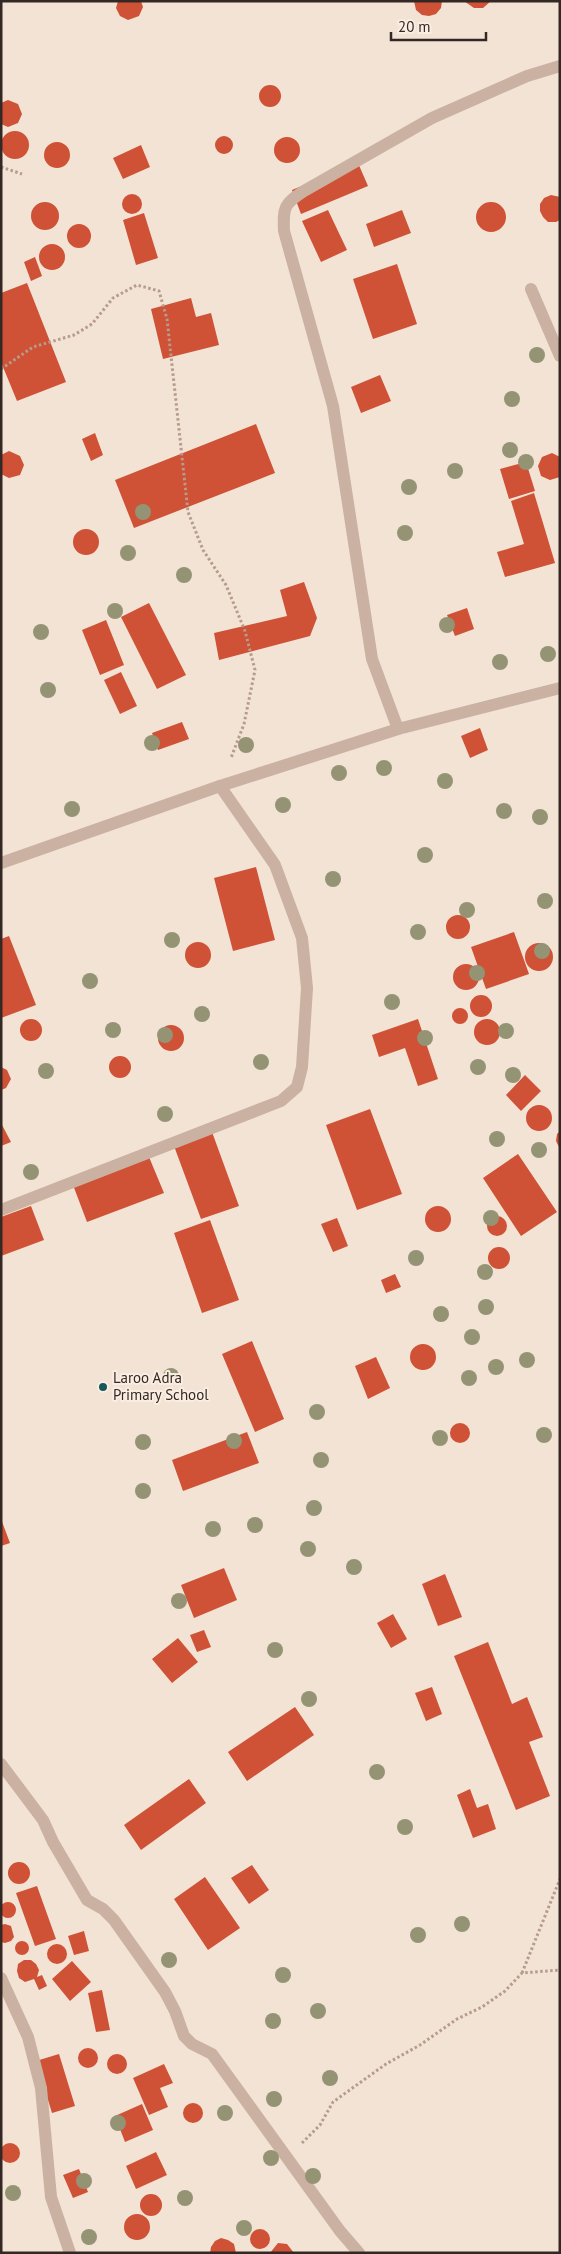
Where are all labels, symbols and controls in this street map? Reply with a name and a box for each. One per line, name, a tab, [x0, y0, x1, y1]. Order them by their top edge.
scale bar	[391, 10, 486, 42]
text: 20 m	[398, 17, 431, 36]
place label: Laroo Adra Primary School	[113, 1368, 209, 1404]
marker: Laroo Adra Primary School	[97, 1381, 109, 1393]

